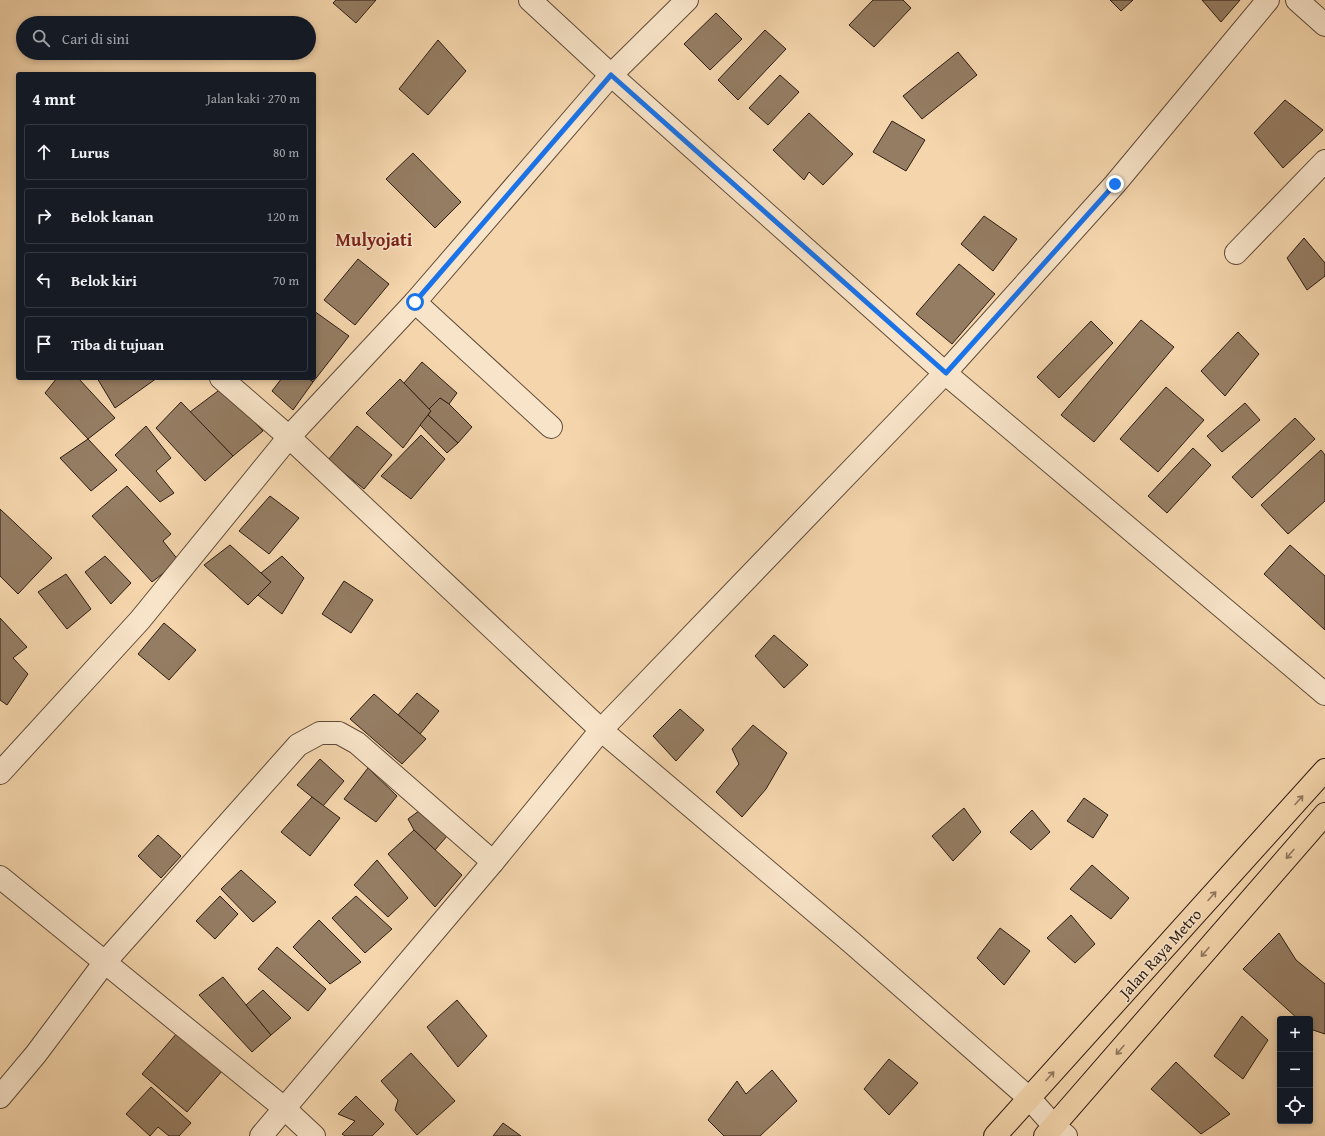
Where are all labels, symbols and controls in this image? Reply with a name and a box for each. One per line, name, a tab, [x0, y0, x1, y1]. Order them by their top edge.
search box	[16, 16, 316, 60]
icon: search	[30, 27, 52, 49]
text: Cari di sini	[62, 28, 129, 49]
text: 4 mnt	[32, 86, 76, 111]
text: Jalan kaki · 270 m	[207, 89, 300, 108]
icon: ahead	[33, 141, 55, 163]
text: Lurus	[71, 142, 109, 163]
text: 80 m	[273, 143, 299, 162]
route end	[1106, 175, 1124, 193]
icon: right	[33, 205, 55, 227]
text: Belok kanan	[71, 206, 154, 227]
text: 120 m	[267, 207, 299, 226]
district label: Mulyojati	[336, 226, 413, 253]
icon: left	[33, 269, 55, 291]
text: Belok kiri	[71, 270, 137, 291]
text: 70 m	[273, 271, 299, 290]
route start	[406, 293, 424, 311]
icon: arrive	[33, 333, 55, 355]
text: Tiba di tujuan	[71, 334, 164, 355]
one-way arrow	[1294, 794, 1303, 805]
one-way arrow	[1286, 849, 1295, 859]
one-way arrow	[1207, 891, 1216, 901]
street label: Jalan Raya Metro	[1112, 903, 1207, 1005]
one-way arrow	[1200, 947, 1210, 957]
map controls	[1277, 1016, 1313, 1124]
button: +	[1277, 1016, 1313, 1052]
one-way arrow	[1115, 1045, 1124, 1056]
button: −	[1277, 1052, 1313, 1088]
one-way arrow	[1045, 1071, 1054, 1081]
button: locate	[1277, 1088, 1313, 1124]

